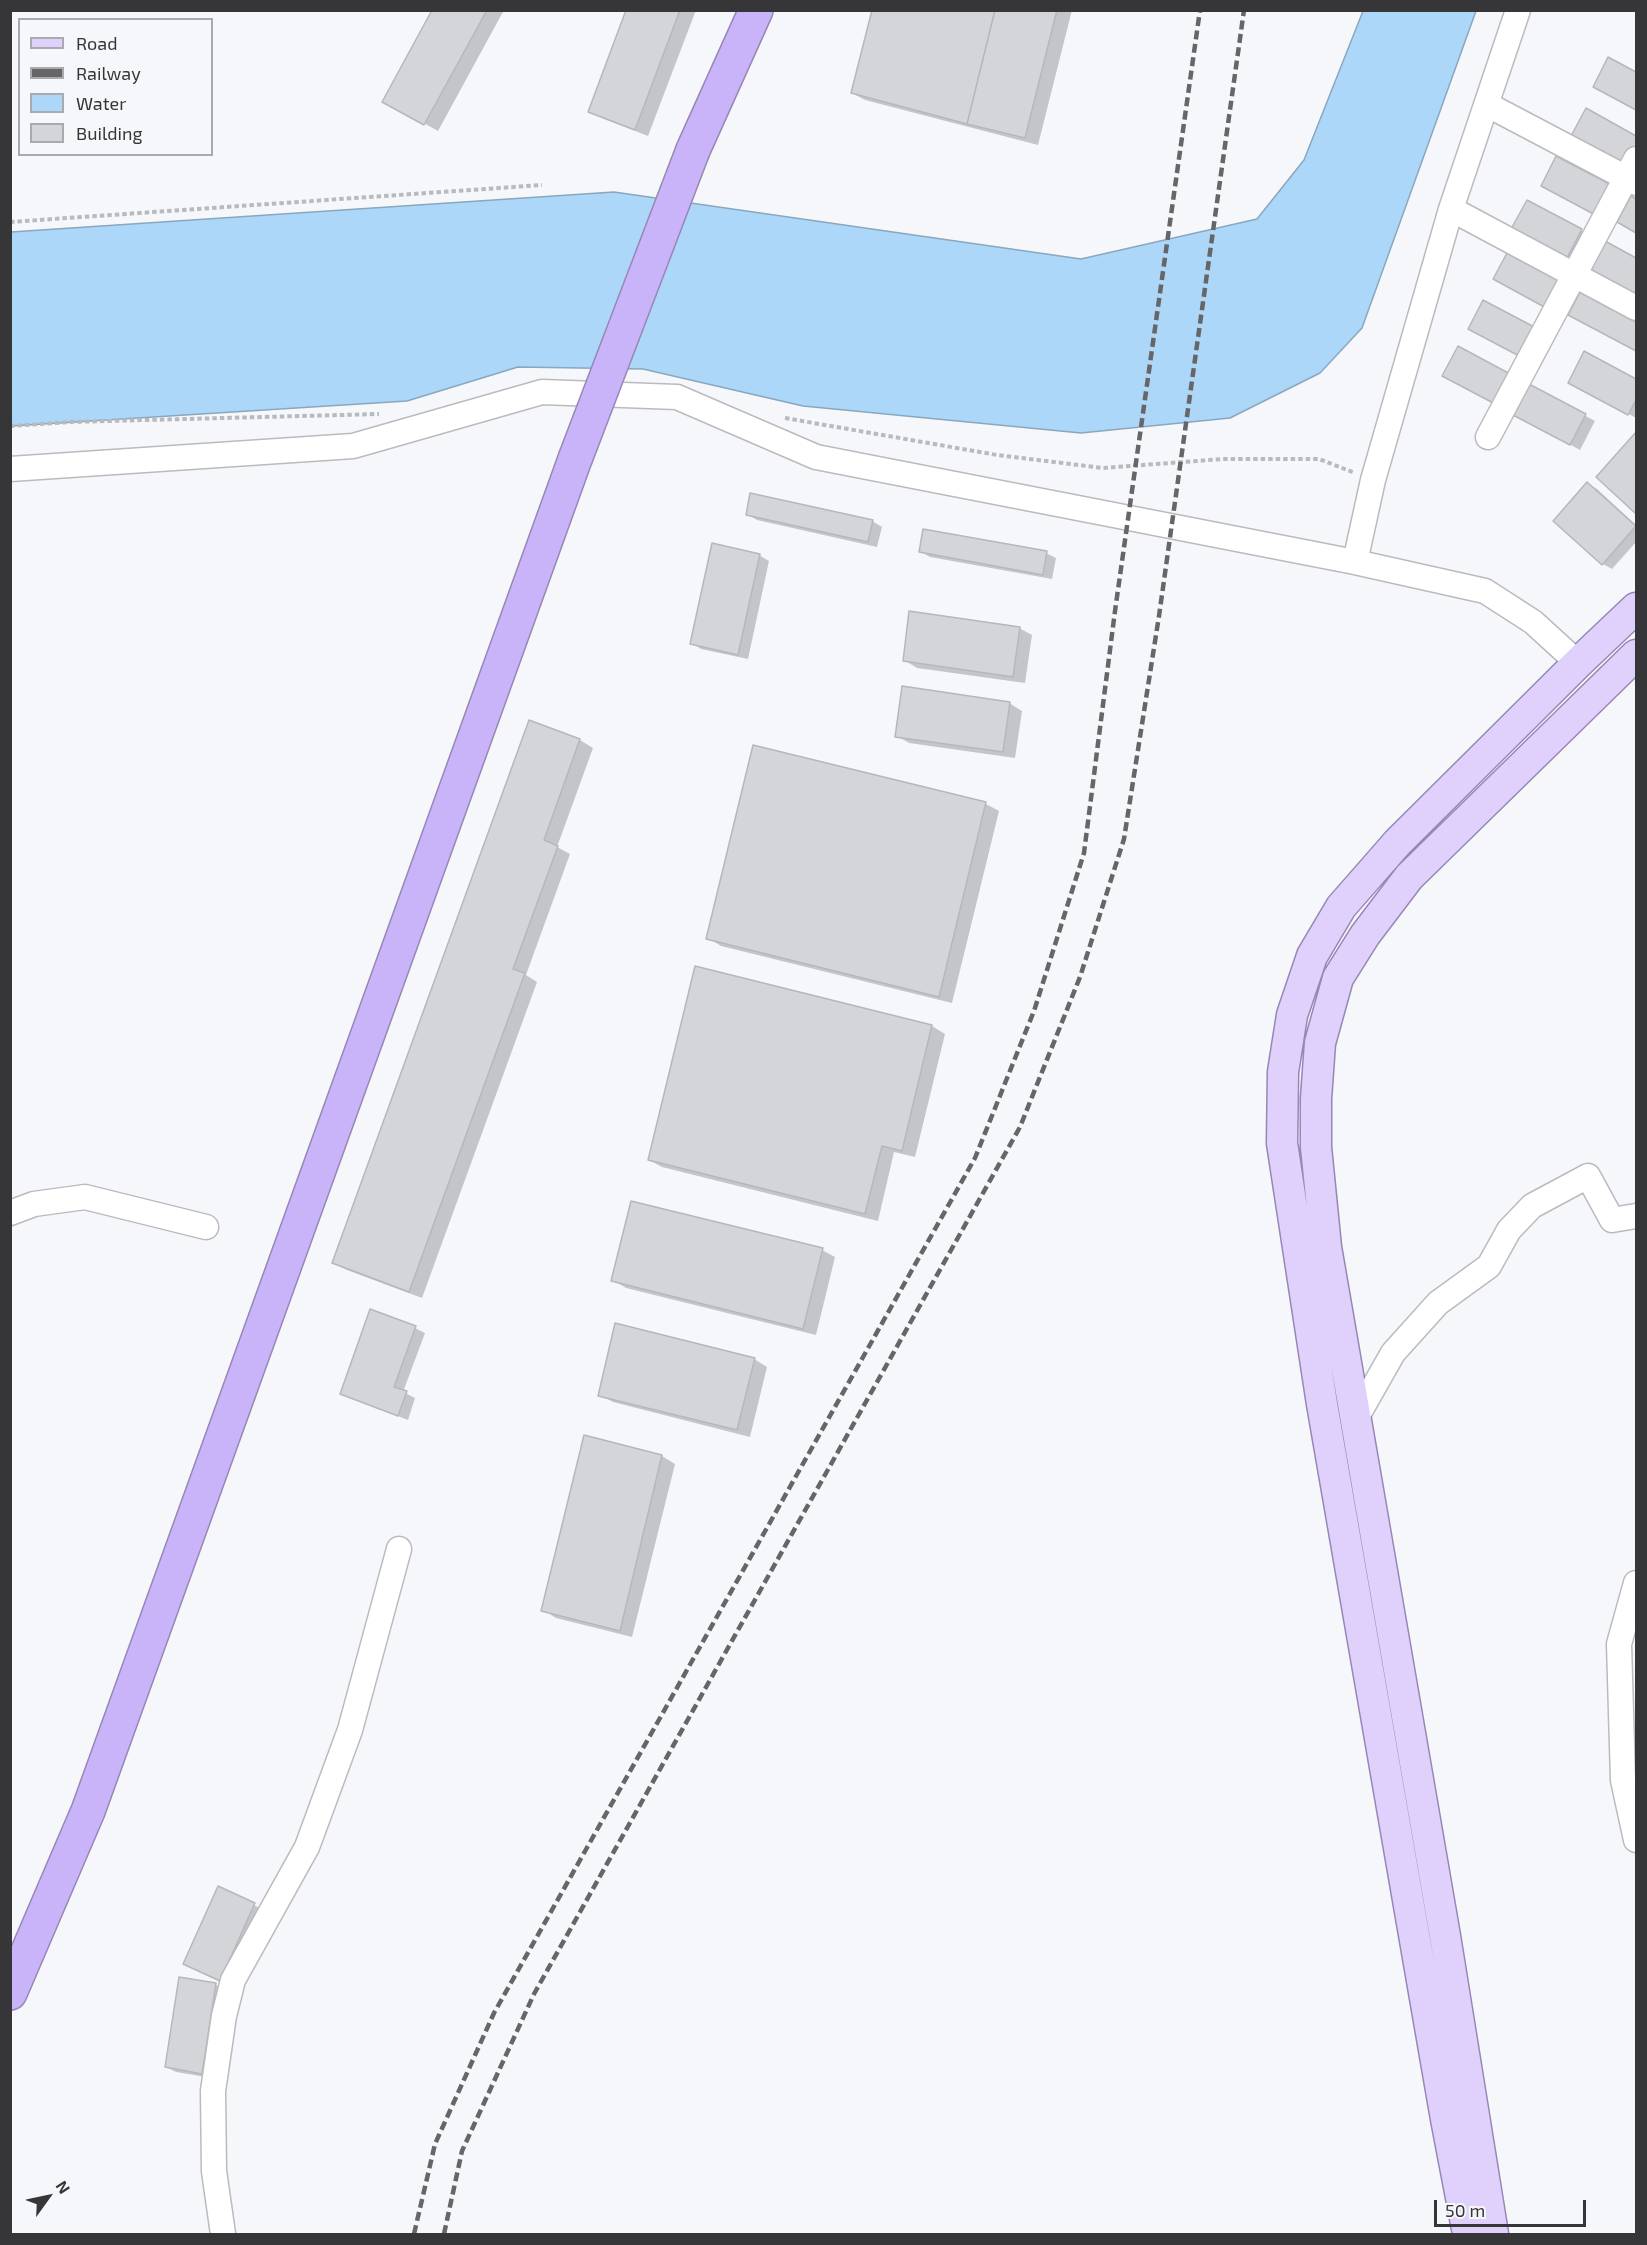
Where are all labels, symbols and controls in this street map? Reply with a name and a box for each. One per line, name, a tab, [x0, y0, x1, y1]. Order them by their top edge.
legend	[18, 18, 213, 156]
text: Road	[76, 32, 117, 54]
text: Railway	[76, 62, 141, 84]
text: Water	[76, 92, 126, 114]
text: Building	[76, 122, 143, 144]
north arrow	[18, 2167, 78, 2227]
text: N	[52, 2177, 75, 2197]
scale bar	[1437, 2188, 1588, 2226]
text: 50 m	[1445, 2199, 1485, 2221]

